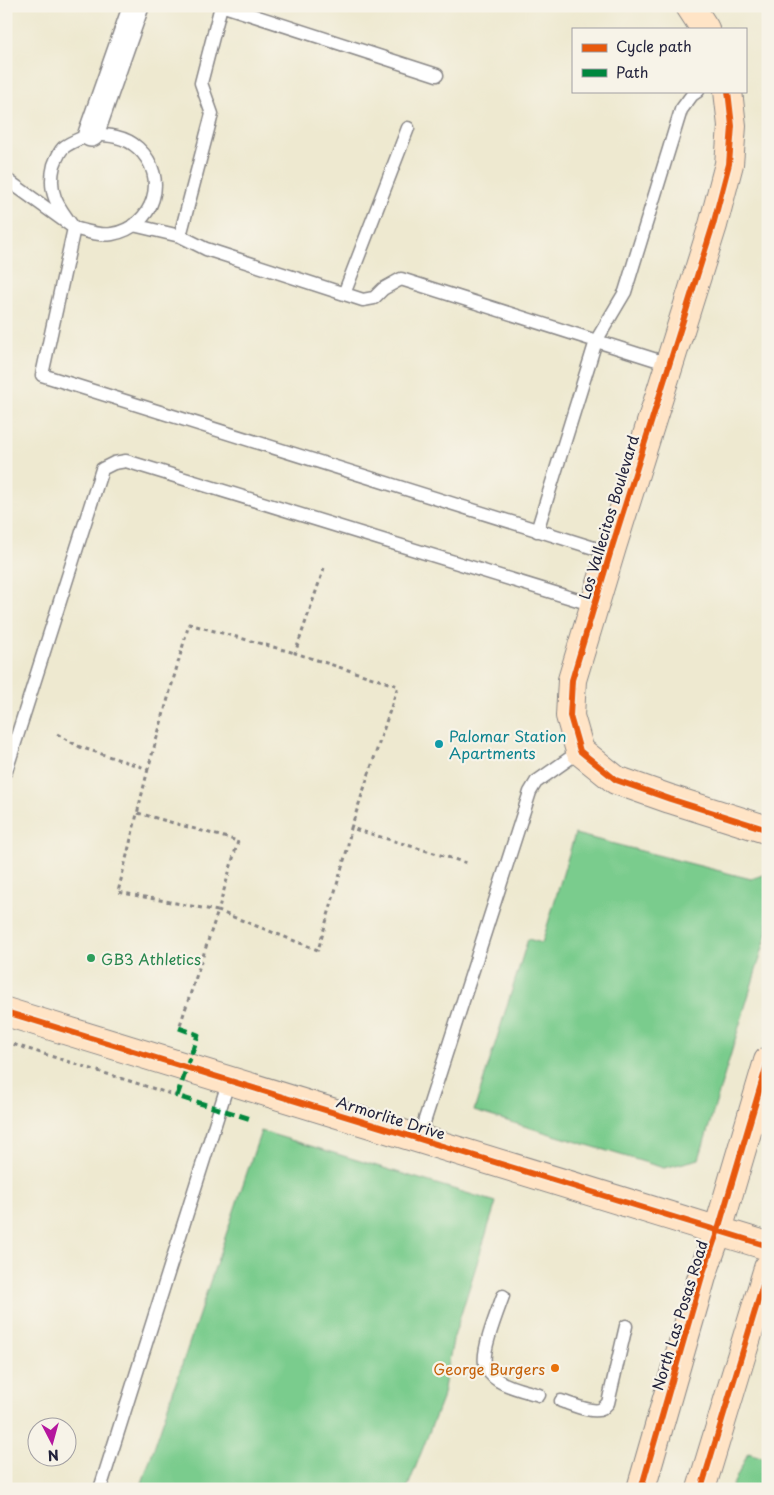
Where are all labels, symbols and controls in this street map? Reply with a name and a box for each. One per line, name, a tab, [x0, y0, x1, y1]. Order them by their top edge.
legend	[572, 28, 746, 92]
text: Cycle path	[616, 34, 692, 57]
text: Path	[616, 60, 648, 83]
street label: Los Vallecitos Boulevard	[572, 432, 644, 602]
place label: Palomar Station Apartments	[449, 724, 566, 764]
marker: Palomar Station Apartments	[433, 738, 445, 750]
place label: GB3 Athletics	[101, 947, 201, 970]
marker: GB3 Athletics	[85, 952, 97, 964]
street label: Armorlite Drive	[334, 1090, 448, 1144]
street label: North Las Posas Road	[645, 1237, 713, 1393]
place label: George Burgers	[433, 1357, 545, 1380]
marker: George Burgers	[549, 1362, 561, 1374]
north arrow	[28, 1418, 78, 1468]
text: N	[47, 1444, 60, 1466]

